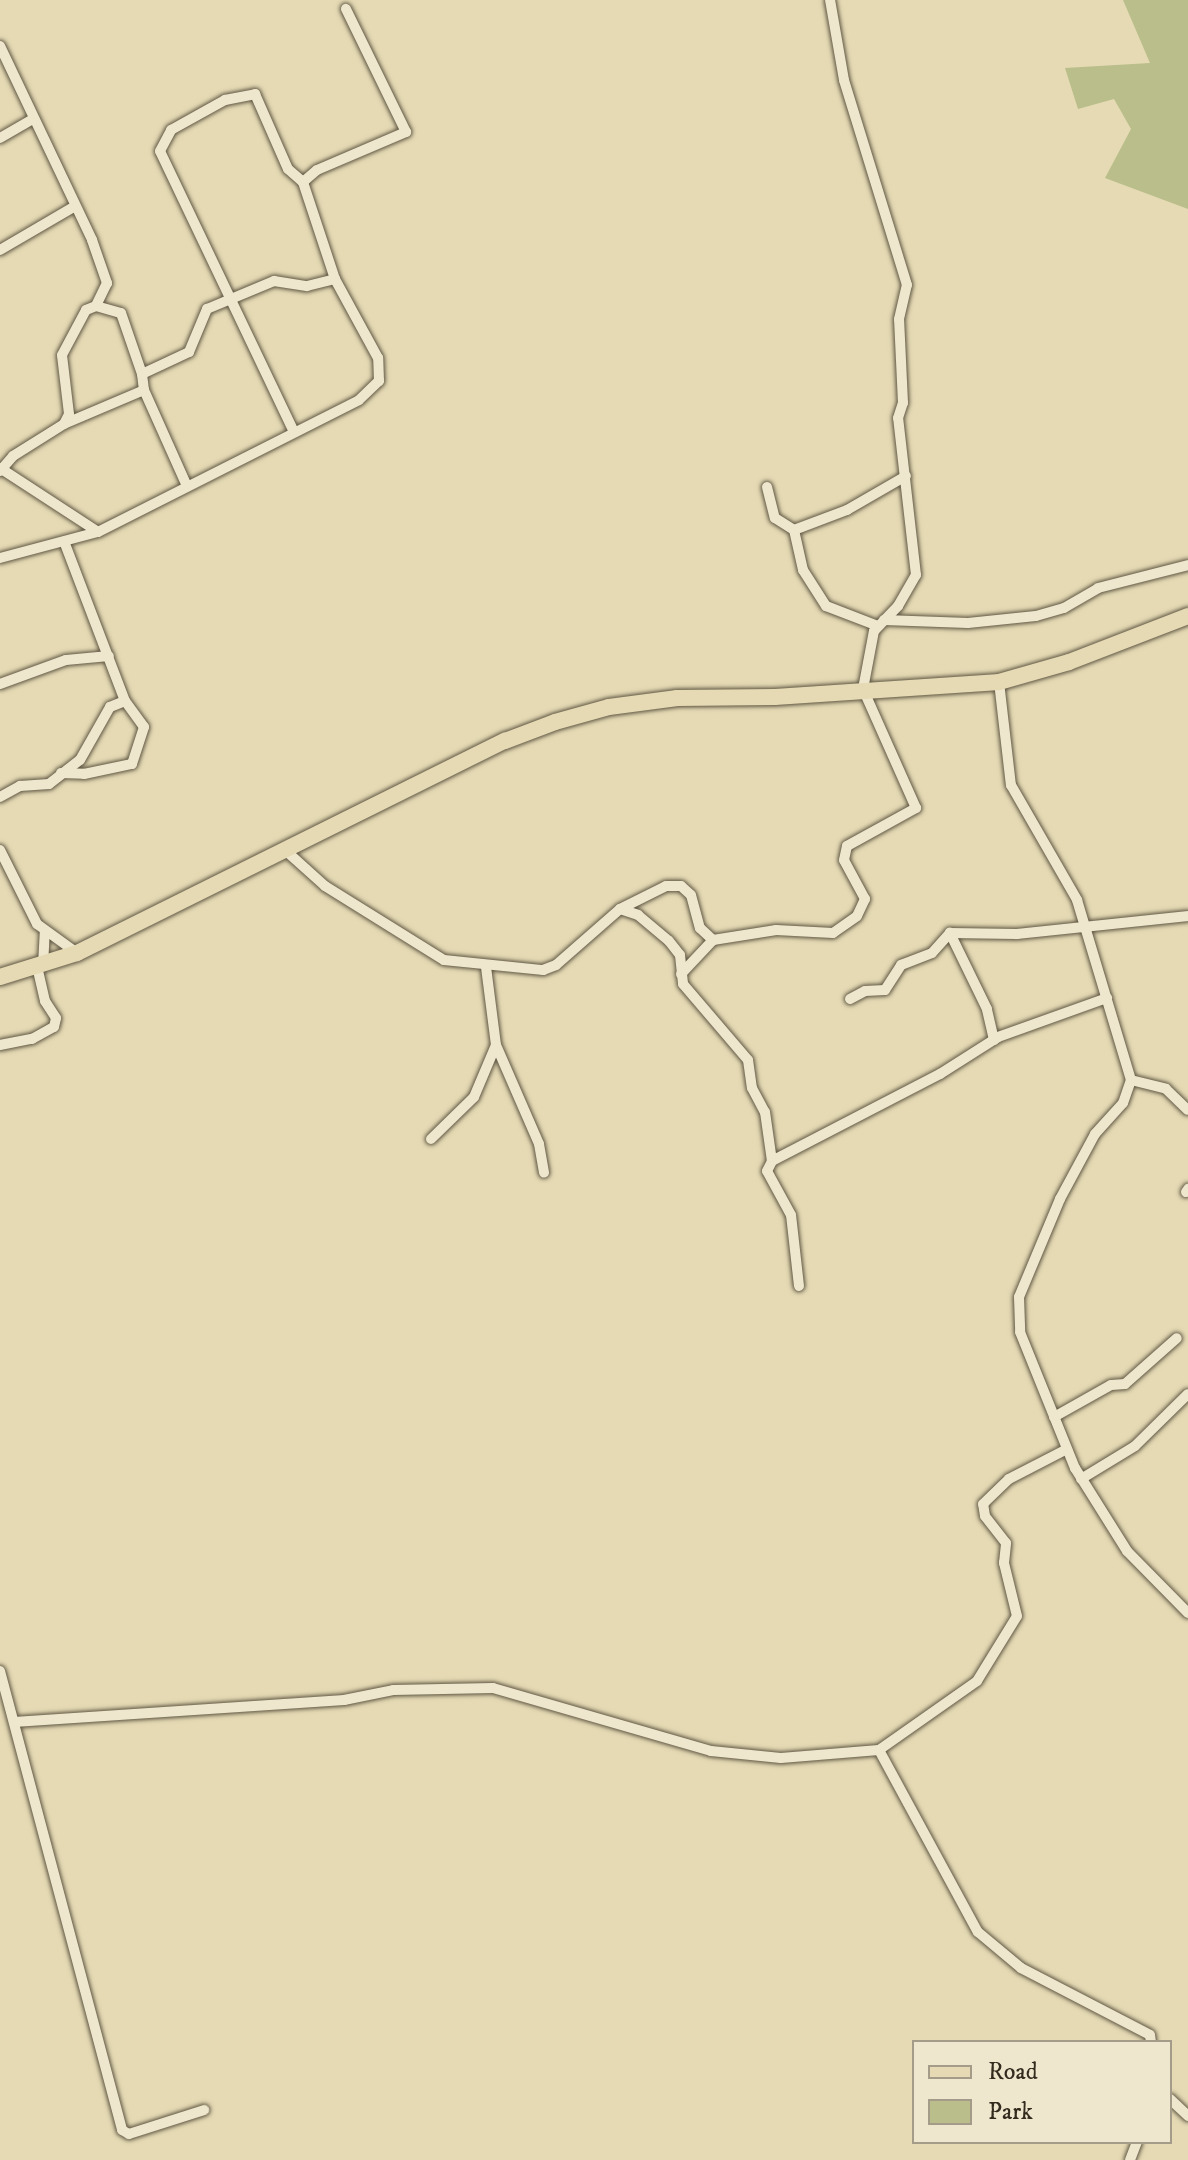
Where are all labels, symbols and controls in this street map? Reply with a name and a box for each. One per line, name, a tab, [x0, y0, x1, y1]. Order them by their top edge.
legend	[912, 2040, 1172, 2144]
text: Road	[988, 2057, 1038, 2087]
text: Park	[988, 2097, 1033, 2127]

